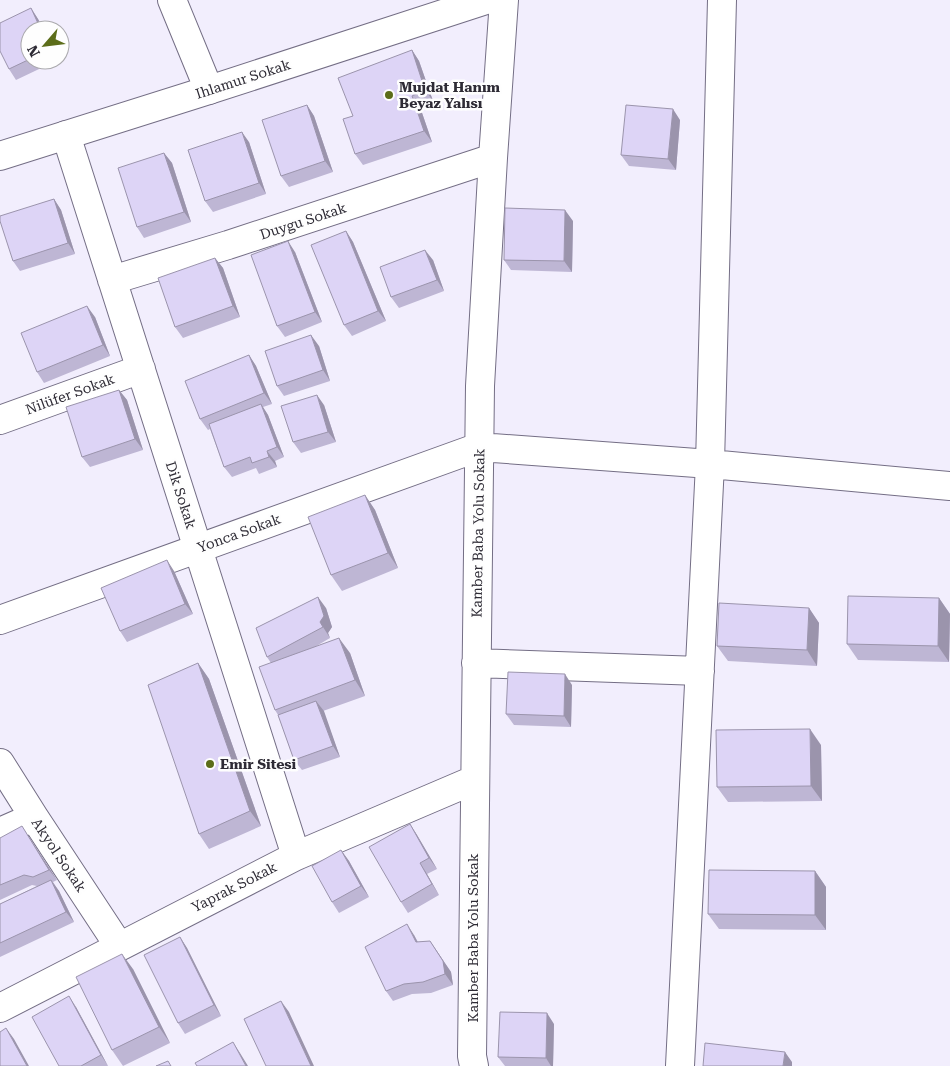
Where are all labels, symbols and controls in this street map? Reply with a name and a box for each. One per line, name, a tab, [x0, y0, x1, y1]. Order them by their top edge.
north arrow	[20, 20, 70, 70]
text: N	[24, 42, 43, 60]
street label: Ihlamur Sokak	[193, 56, 293, 102]
place label: Mujdat Hanım Beyaz Yalısı	[399, 79, 501, 111]
marker: Mujdat Hanım Beyaz Yalısı	[383, 89, 395, 101]
street label: Duygu Sokak	[258, 199, 348, 243]
street label: Nilüfer Sokak	[23, 370, 117, 418]
street label: Kamber Baba Yolu Sokak	[469, 448, 487, 618]
street label: Dik Sokak	[163, 459, 199, 531]
street label: Yonca Sokak	[195, 510, 283, 555]
place label: Emir Sitesi	[220, 756, 297, 772]
marker: Emir Sitesi	[204, 758, 216, 770]
street label: Akyol Sokak	[28, 815, 90, 895]
street label: Kamber Baba Yolu Sokak	[465, 853, 481, 1023]
street label: Yaprak Sokak	[189, 859, 279, 915]

